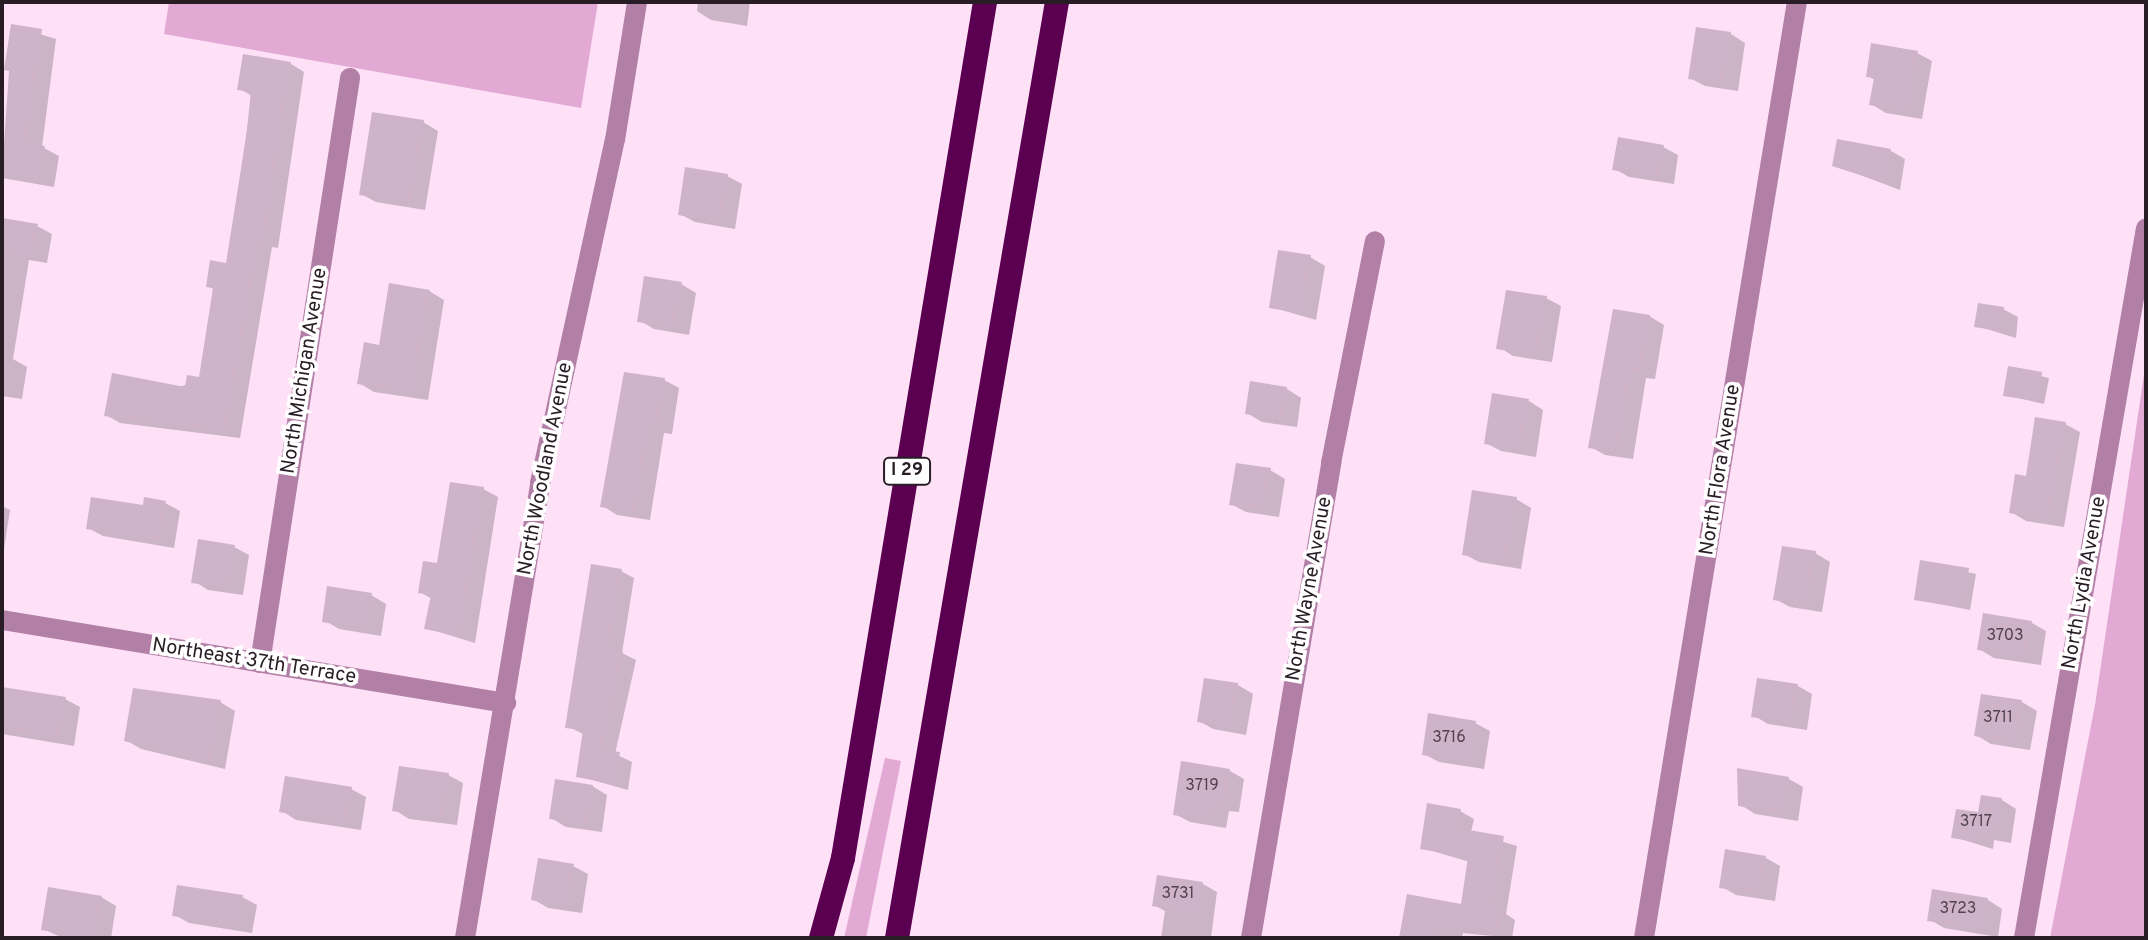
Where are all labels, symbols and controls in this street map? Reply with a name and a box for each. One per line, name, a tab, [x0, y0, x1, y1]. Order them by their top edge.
street label: North Michigan Avenue	[277, 266, 333, 476]
street label: North Woodland Avenue	[513, 360, 579, 578]
street label: North Flora Avenue	[1696, 382, 1746, 558]
road number: I 29	[883, 457, 931, 485]
street label: North Wayne Avenue	[1282, 494, 1338, 684]
street label: North Lydia Avenue	[2058, 494, 2112, 672]
house number: 3703	[1986, 626, 2024, 646]
street label: Northeast 37th Terrace	[150, 634, 358, 690]
house number: 3711	[1983, 708, 2013, 728]
house number: 3716	[1432, 728, 1466, 748]
house number: 3719	[1185, 776, 1219, 796]
house number: 3717	[1960, 812, 1992, 832]
house number: 3731	[1161, 884, 1195, 904]
house number: 3723	[1939, 899, 1977, 919]

